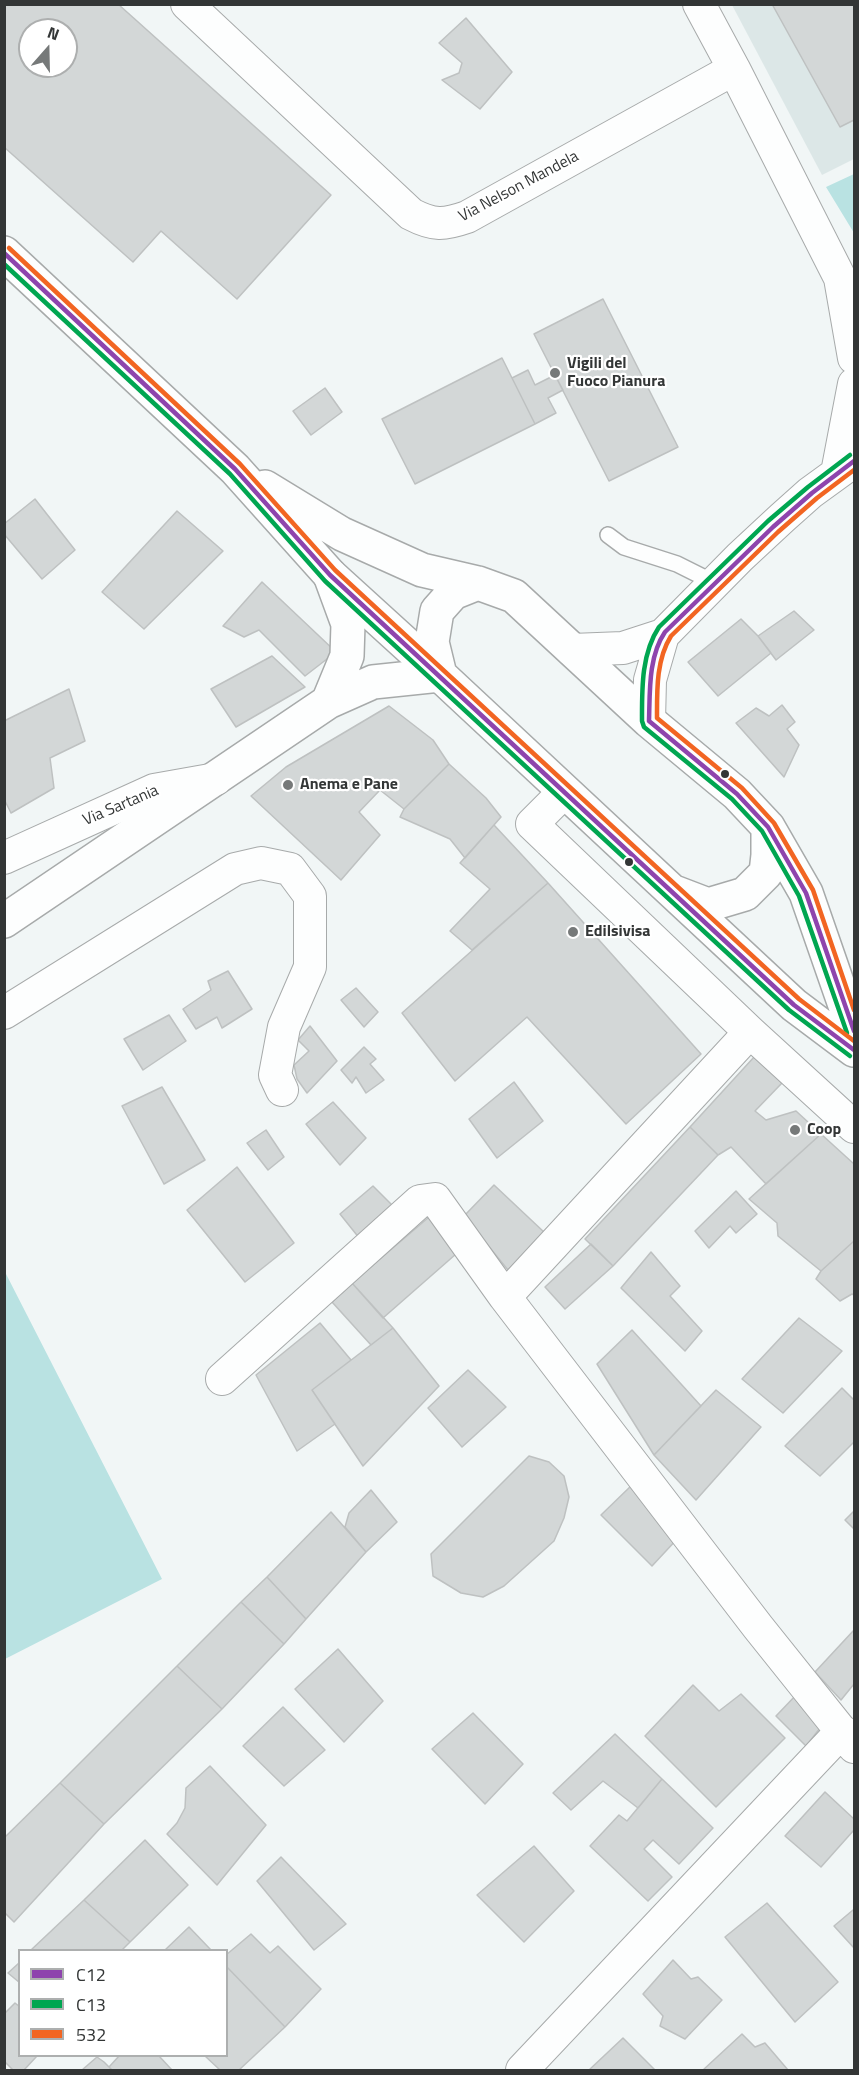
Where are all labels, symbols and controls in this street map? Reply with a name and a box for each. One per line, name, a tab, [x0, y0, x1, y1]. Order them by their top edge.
north arrow	[18, 18, 78, 78]
text: N	[44, 20, 63, 46]
street label: Via Nelson Mandela	[456, 147, 582, 227]
place label: Vigili del Fuoco Pianura	[567, 354, 665, 392]
marker: Vigili del Fuoco Pianura	[548, 366, 562, 380]
unlabelled marker	[719, 768, 731, 780]
place label: Anema e Pane	[300, 775, 398, 795]
marker: Anema e Pane	[281, 778, 295, 792]
street label: Via Sartania	[80, 781, 162, 831]
unlabelled marker	[623, 856, 635, 868]
place label: Edilsivisa	[585, 922, 651, 942]
marker: Edilsivisa	[566, 925, 580, 939]
place label: Coop	[807, 1120, 841, 1140]
marker: Coop	[788, 1123, 802, 1137]
legend	[18, 1949, 228, 2057]
text: C12	[76, 1961, 106, 1988]
text: C13	[76, 1991, 106, 2018]
text: 532	[76, 2021, 106, 2048]

